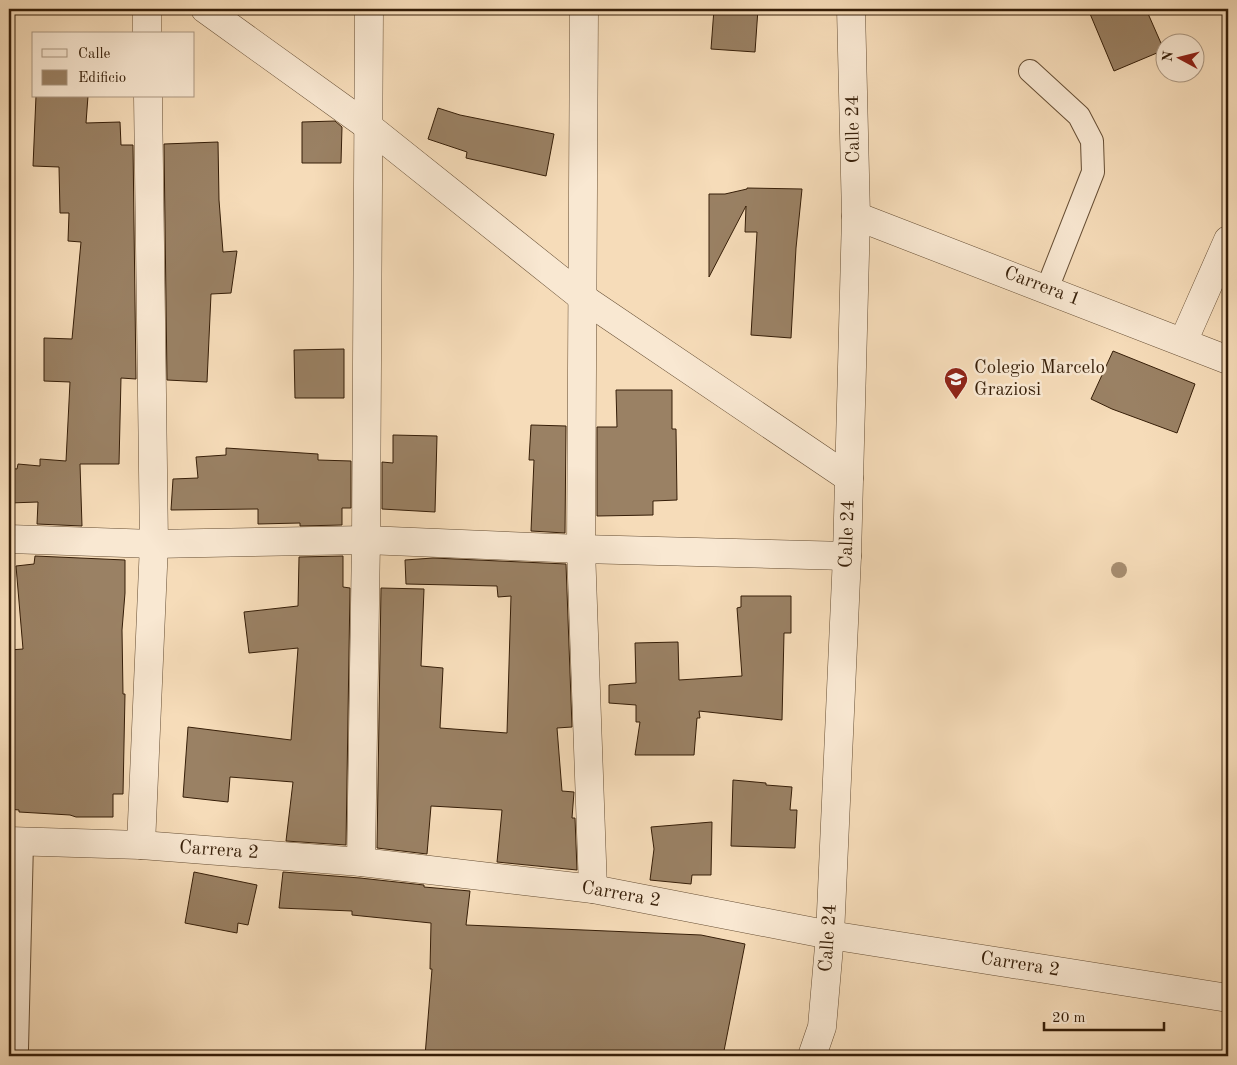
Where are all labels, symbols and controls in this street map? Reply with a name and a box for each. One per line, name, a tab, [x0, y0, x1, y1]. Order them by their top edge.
legend	[32, 32, 195, 98]
north arrow	[1154, 32, 1204, 82]
text: Calle	[78, 47, 111, 62]
text: N	[1160, 50, 1176, 63]
text: Edificio	[78, 71, 126, 86]
street label: Calle 24	[844, 95, 864, 163]
street label: Carrera 1	[1001, 264, 1083, 310]
place label: Colegio Marcelo Graziosi	[974, 359, 1105, 400]
school or university icon: Colegio Marcelo Graziosi	[943, 366, 969, 400]
street label: Calle 24	[837, 499, 859, 569]
street label: Carrera 2	[178, 839, 260, 863]
street label: Carrera 2	[580, 879, 662, 911]
street label: Calle 24	[817, 903, 841, 973]
street label: Carrera 2	[979, 949, 1061, 981]
scale bar	[1044, 1000, 1164, 1032]
text: 20 m	[1052, 1011, 1086, 1026]

